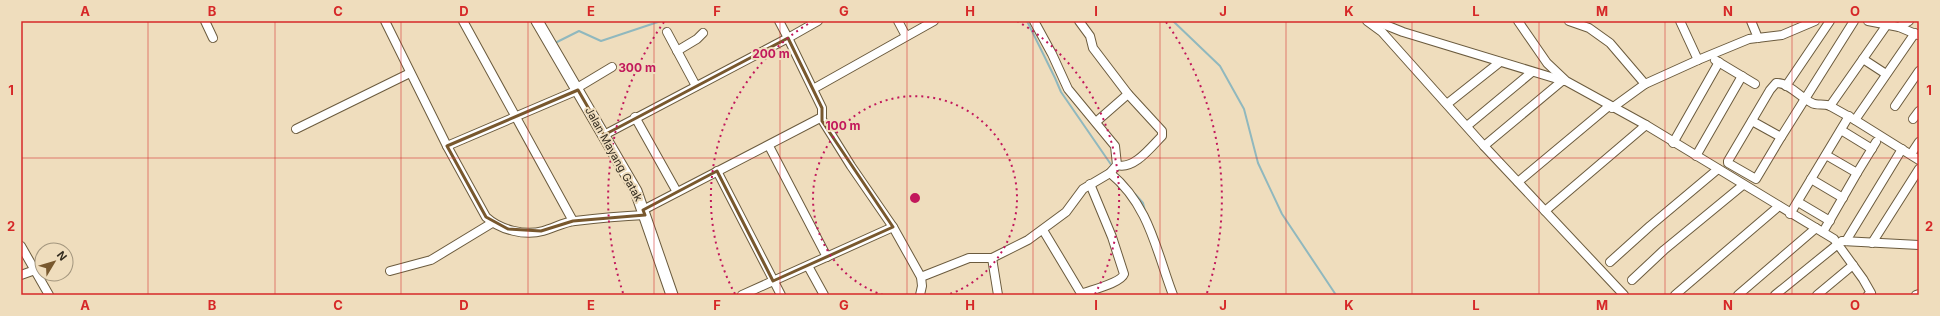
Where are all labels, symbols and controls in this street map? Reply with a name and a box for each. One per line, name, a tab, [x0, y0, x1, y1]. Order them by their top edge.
text: A	[80, 3, 90, 19]
text: B	[208, 3, 217, 19]
text: C	[333, 3, 343, 19]
text: D	[459, 3, 469, 19]
text: E	[587, 3, 595, 19]
text: F	[713, 3, 721, 19]
text: G	[839, 3, 849, 19]
text: H	[965, 3, 975, 19]
text: I	[1094, 3, 1098, 19]
text: J	[1219, 3, 1227, 19]
text: K	[1344, 3, 1354, 19]
text: L	[1472, 3, 1480, 19]
text: M	[1596, 3, 1608, 19]
text: N	[1723, 3, 1733, 19]
text: O	[1850, 3, 1860, 19]
text: 200 m	[752, 46, 790, 61]
text: 300 m	[618, 60, 656, 75]
text: 1	[8, 82, 14, 98]
text: 1	[1926, 82, 1932, 98]
street label: Jalan Mayang Gatak	[582, 104, 646, 204]
text: 100 m	[825, 118, 861, 133]
centre of rings	[908, 191, 922, 205]
text: 2	[7, 218, 15, 234]
text: 2	[1925, 218, 1933, 234]
north arrow	[34, 242, 74, 282]
text: N	[54, 248, 70, 263]
text: A	[80, 297, 90, 313]
text: B	[208, 297, 217, 313]
text: C	[333, 297, 343, 313]
text: D	[459, 297, 469, 313]
text: E	[587, 297, 595, 313]
text: F	[713, 297, 721, 313]
text: G	[839, 297, 849, 313]
text: H	[965, 297, 975, 313]
text: I	[1094, 297, 1098, 313]
text: J	[1219, 297, 1227, 313]
text: K	[1344, 297, 1354, 313]
text: L	[1472, 297, 1480, 313]
text: M	[1596, 297, 1608, 313]
text: N	[1723, 297, 1733, 313]
text: O	[1850, 297, 1860, 313]

